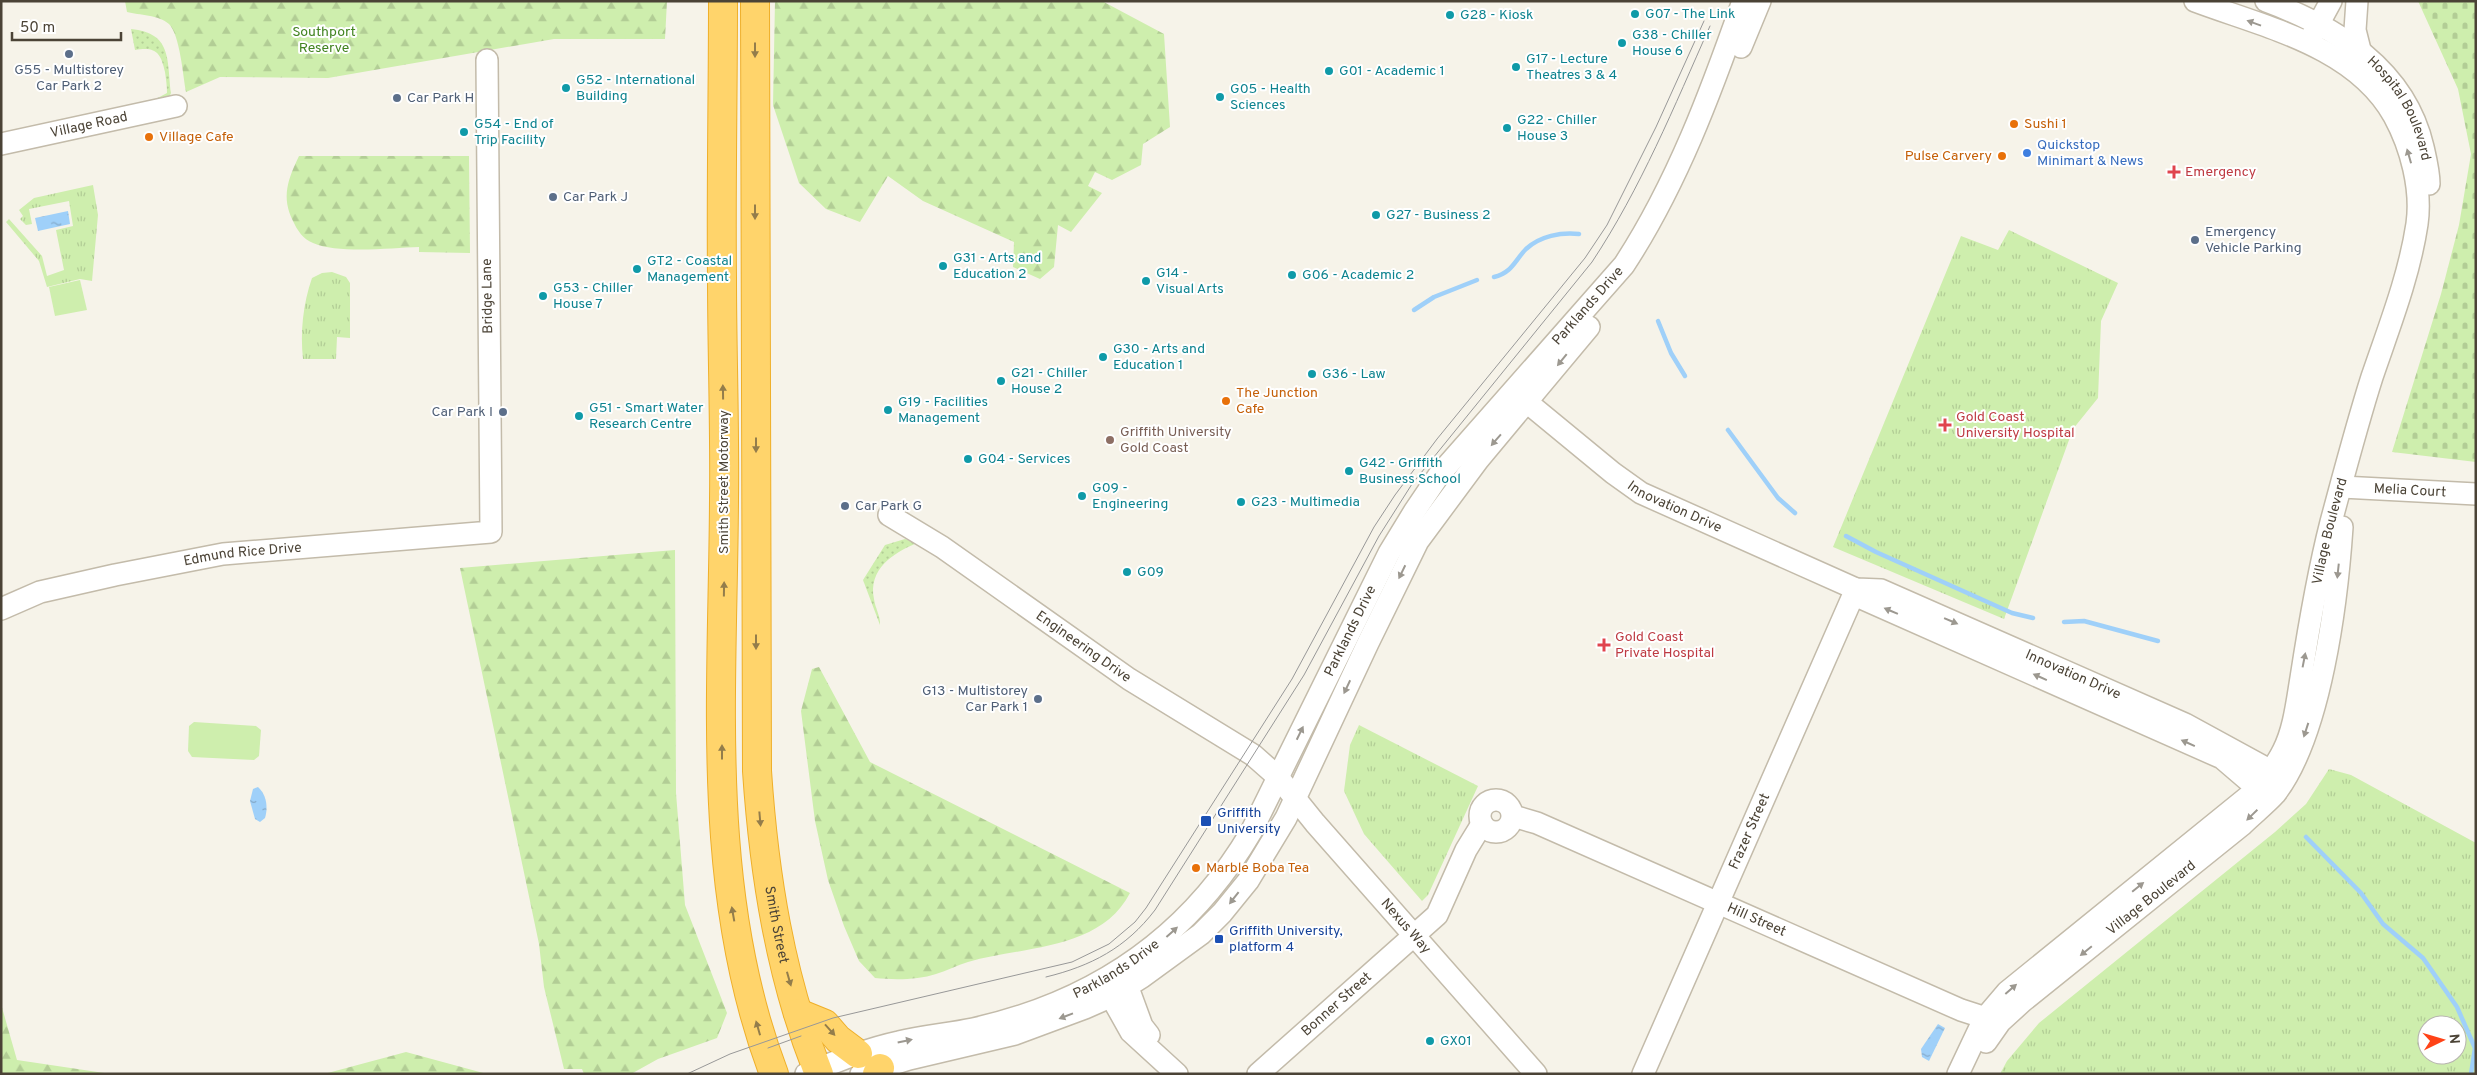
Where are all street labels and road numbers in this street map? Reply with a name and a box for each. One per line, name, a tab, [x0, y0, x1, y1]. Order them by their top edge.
street label: Hospital Boulevard	[2363, 53, 2434, 162]
street label: Village Road	[49, 108, 129, 142]
street label: Bridge Lane	[479, 258, 497, 334]
street label: Parklands Drive	[1549, 263, 1627, 349]
street label: Smith Street Motorway	[716, 410, 733, 554]
street label: Village Boulevard	[2309, 476, 2351, 586]
street label: Innovation Drive	[1624, 477, 1724, 536]
street label: Melia Court	[2373, 480, 2447, 501]
street label: Edmund Rice Drive	[182, 539, 302, 570]
street label: Parklands Drive	[1321, 583, 1380, 679]
street label: Engineering Drive	[1032, 607, 1134, 686]
street label: Innovation Drive	[2023, 646, 2123, 703]
street label: Frazer Street	[1725, 791, 1774, 872]
street label: Village Boulevard	[2103, 857, 2199, 939]
street label: Smith Street	[761, 885, 792, 965]
street label: Nexus Way	[1377, 895, 1435, 957]
street label: Hill Street	[1725, 899, 1789, 940]
street label: Parklands Drive	[1070, 936, 1163, 1003]
street label: Bonner Street	[1298, 969, 1375, 1040]

